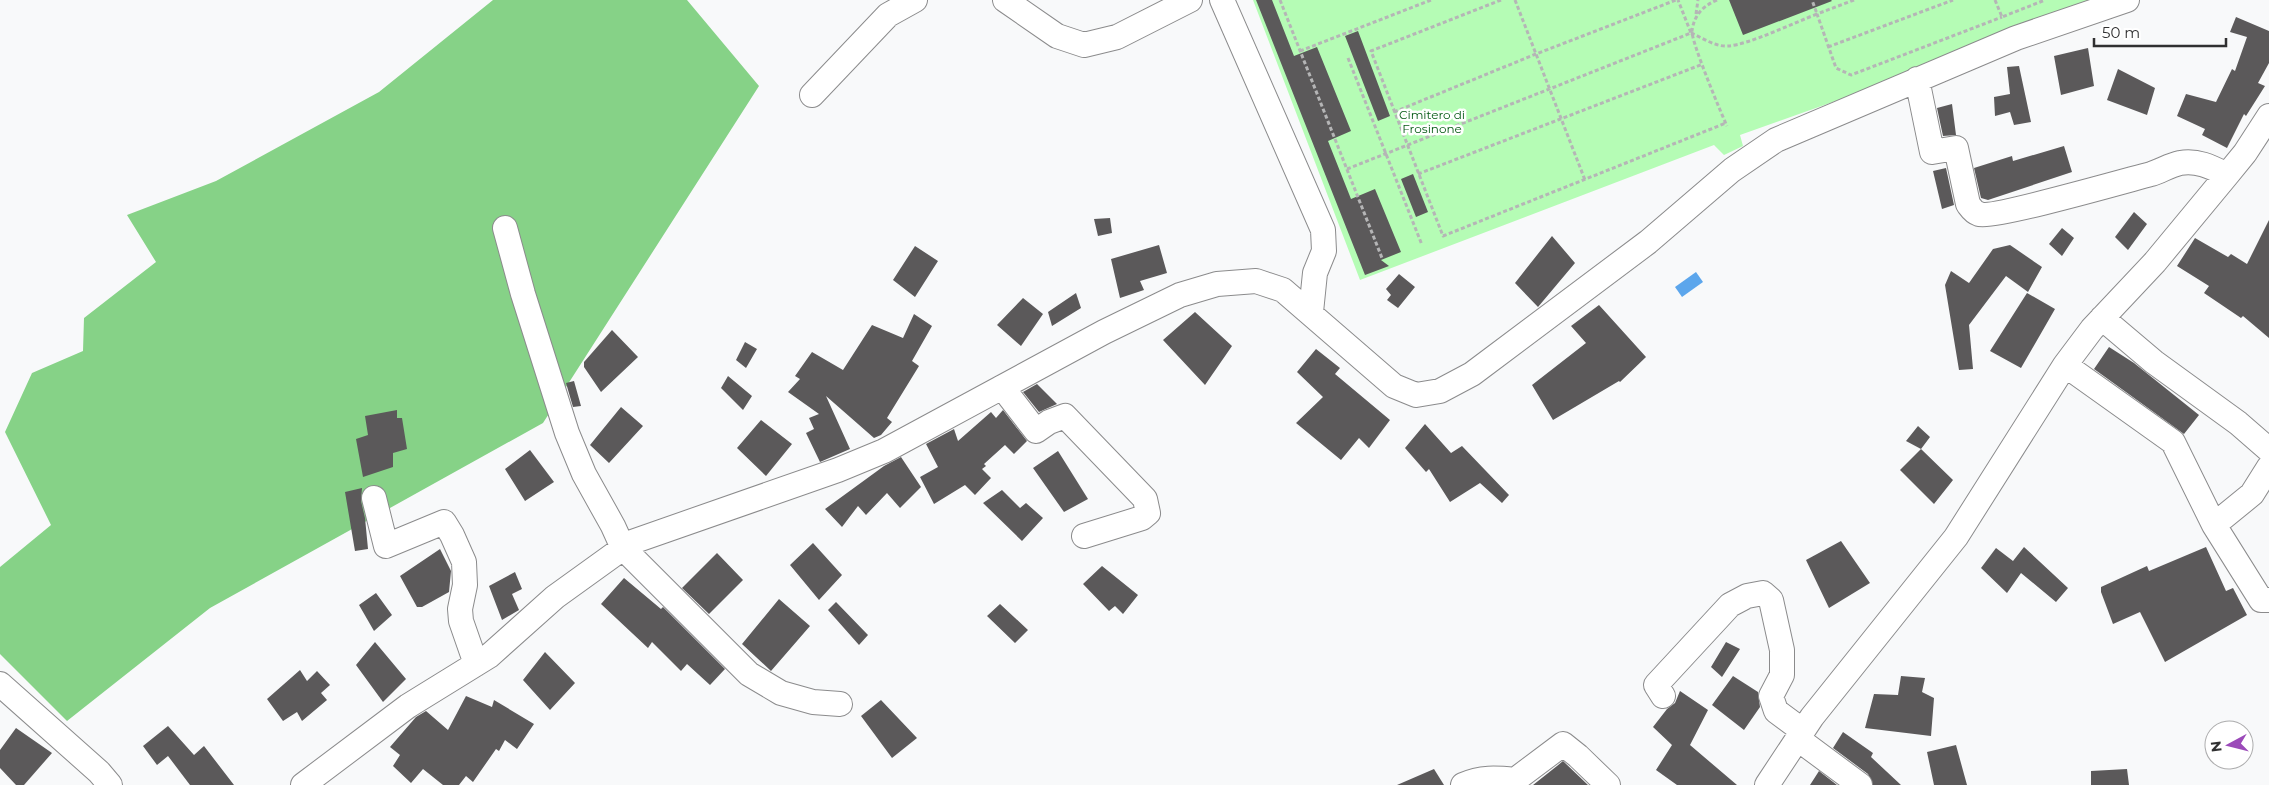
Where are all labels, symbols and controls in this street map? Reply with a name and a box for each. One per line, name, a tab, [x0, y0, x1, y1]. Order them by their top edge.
scale bar	[2094, 15, 2226, 47]
text: 50 m	[2102, 23, 2140, 42]
park label: Cimitero di Frosinone	[1399, 107, 1465, 136]
north arrow	[2204, 720, 2254, 770]
text: N	[2206, 740, 2226, 753]

